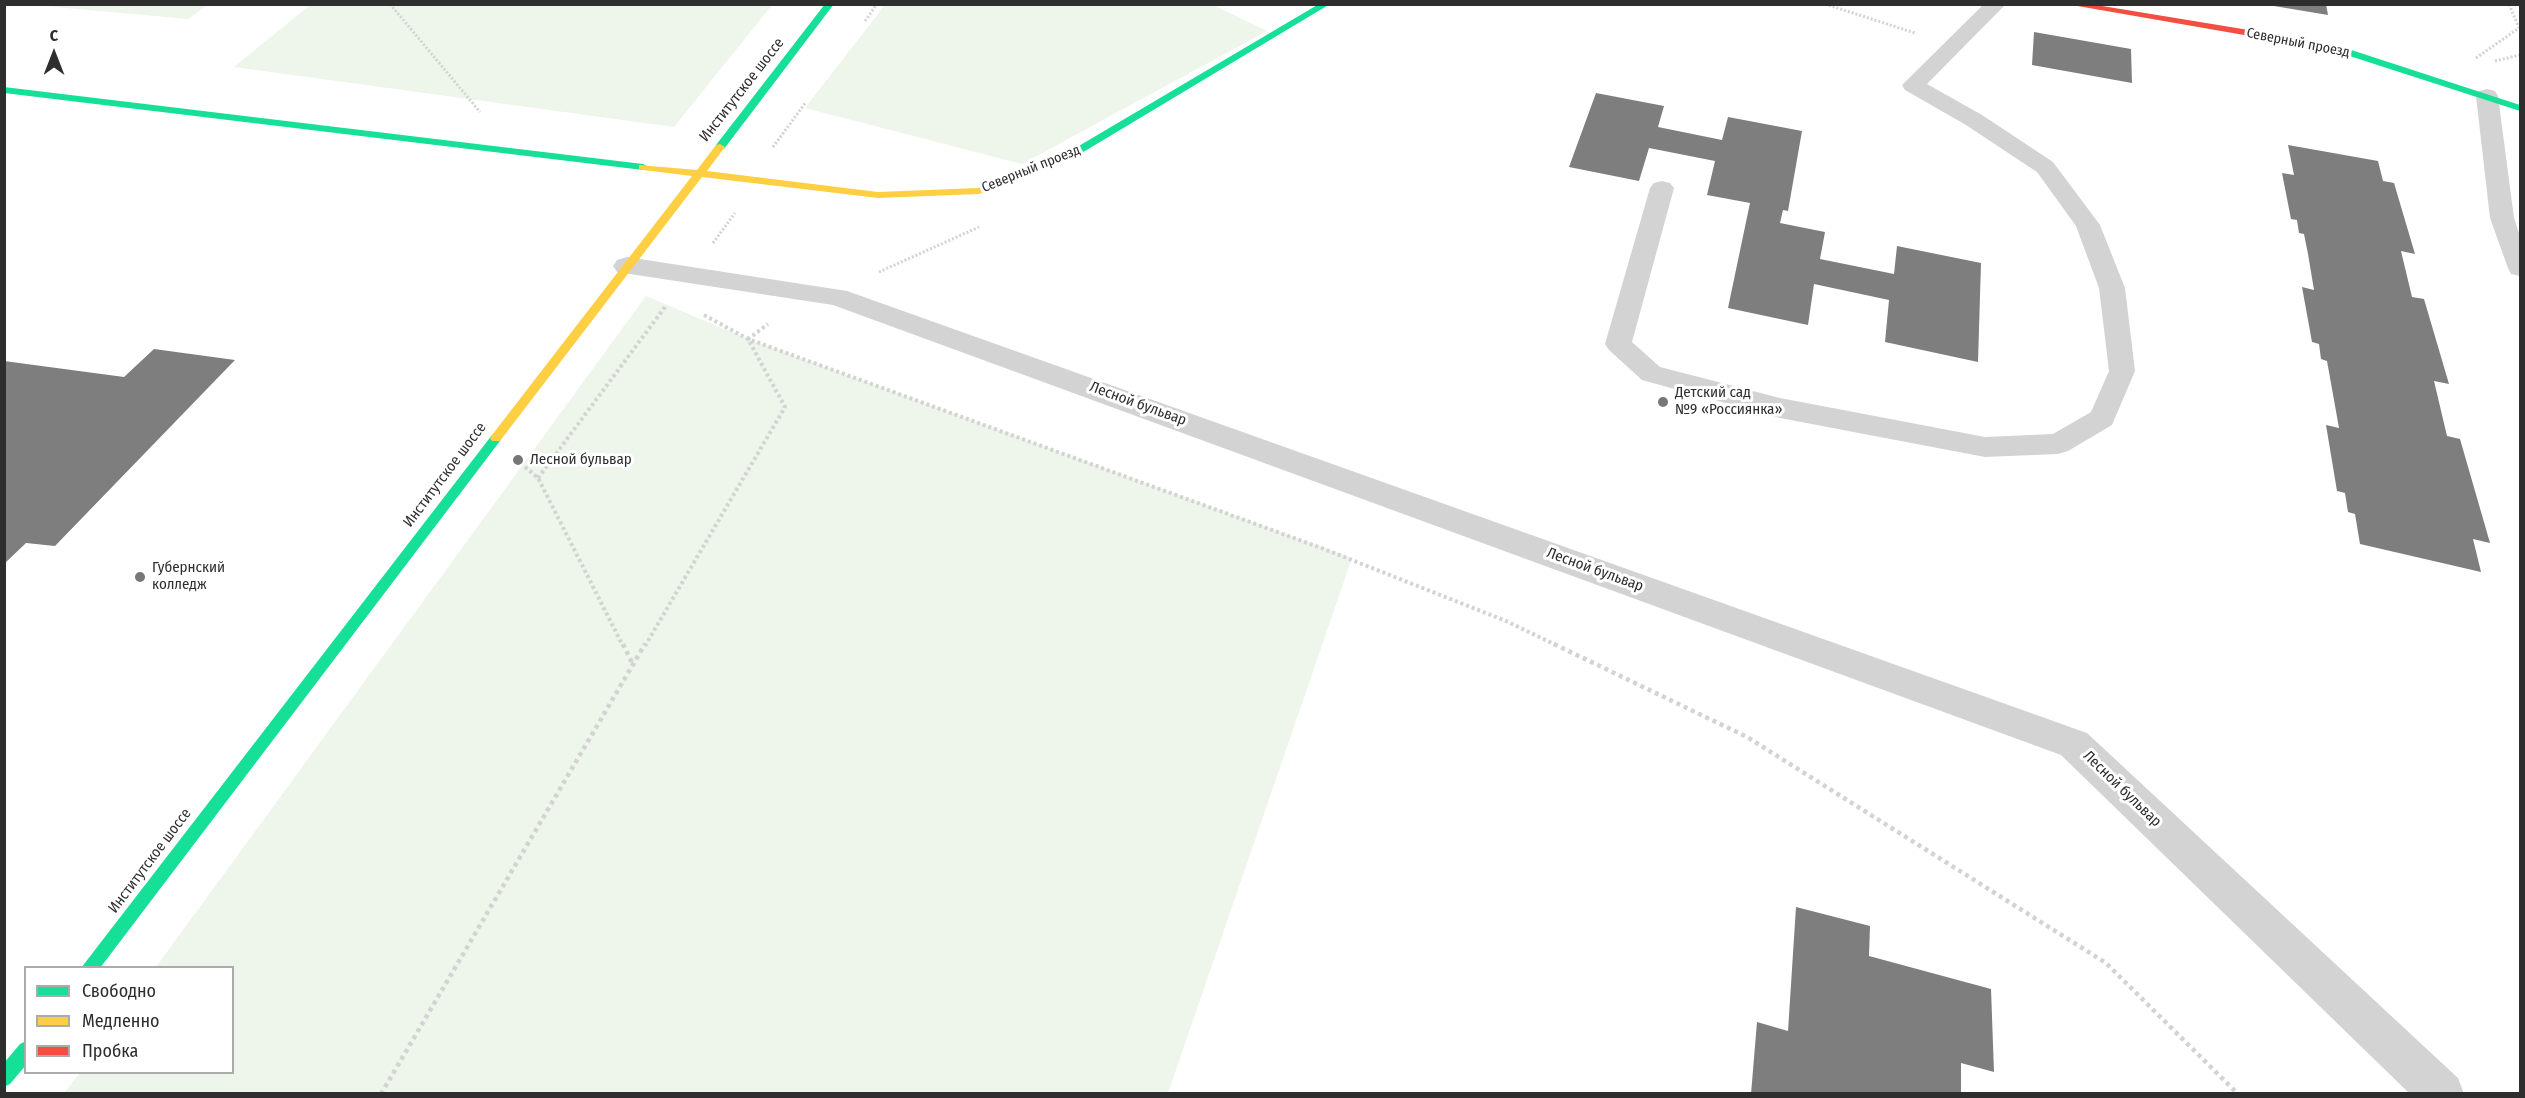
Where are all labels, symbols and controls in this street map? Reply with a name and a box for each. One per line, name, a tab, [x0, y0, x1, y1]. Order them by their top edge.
north arrow	[24, 24, 84, 84]
street label: Северный проезд	[2245, 25, 2351, 61]
text: С	[50, 26, 58, 45]
street label: Институтское шоссе	[696, 35, 788, 145]
street label: Северный проезд	[979, 142, 1083, 196]
street label: Лесной бульвар	[1087, 378, 1189, 430]
place label: Детcкий сад №9 «Россиянка»	[1675, 384, 1782, 419]
marker: Детcкий сад №9 «Россиянка»	[1656, 395, 1670, 409]
street label: Институтское шоссе	[400, 419, 490, 531]
place label: Лесной бульвар	[530, 451, 632, 469]
marker: Лесной бульвар	[511, 453, 525, 467]
street label: Лесной бульвар	[1544, 544, 1646, 596]
place label: Губернский колледж	[152, 559, 225, 594]
marker: Губернский колледж	[133, 570, 147, 584]
street label: Лесной бульвар	[2079, 747, 2165, 831]
street label: Институтское шоссе	[105, 805, 195, 917]
legend	[24, 966, 234, 1074]
text: Свободно	[82, 980, 156, 1002]
text: Медленно	[82, 1010, 160, 1032]
text: Пробка	[82, 1040, 138, 1062]

